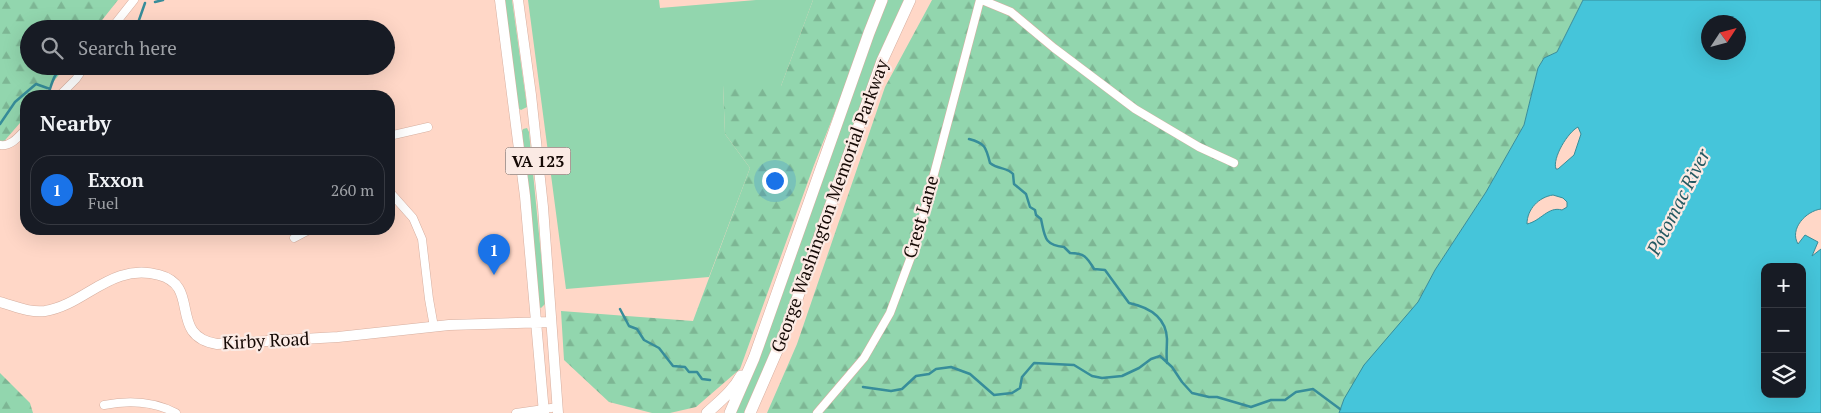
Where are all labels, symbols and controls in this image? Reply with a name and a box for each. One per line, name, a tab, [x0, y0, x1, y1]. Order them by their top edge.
north arrow	[1701, 15, 1746, 60]
search box	[20, 20, 395, 75]
icon: search	[38, 34, 66, 62]
text: Search here	[78, 35, 177, 60]
street label: George Washington Memorial Parkway	[765, 55, 894, 356]
text: Nearby	[40, 109, 111, 137]
water label: Potomac River	[1640, 144, 1715, 260]
road number: VA 123	[506, 148, 570, 175]
text: Exxon	[88, 167, 144, 192]
your location	[762, 168, 788, 194]
street label: Crest Lane	[897, 173, 943, 261]
text: 1	[52, 179, 62, 201]
text: 260 m	[331, 179, 374, 201]
text: Fuel	[88, 192, 119, 214]
pin: 1	[478, 234, 510, 275]
map controls	[1761, 263, 1806, 398]
button: +	[1761, 263, 1806, 308]
button: −	[1761, 308, 1806, 353]
street label: Kirby Road	[222, 326, 310, 354]
button: layers	[1761, 353, 1806, 398]

